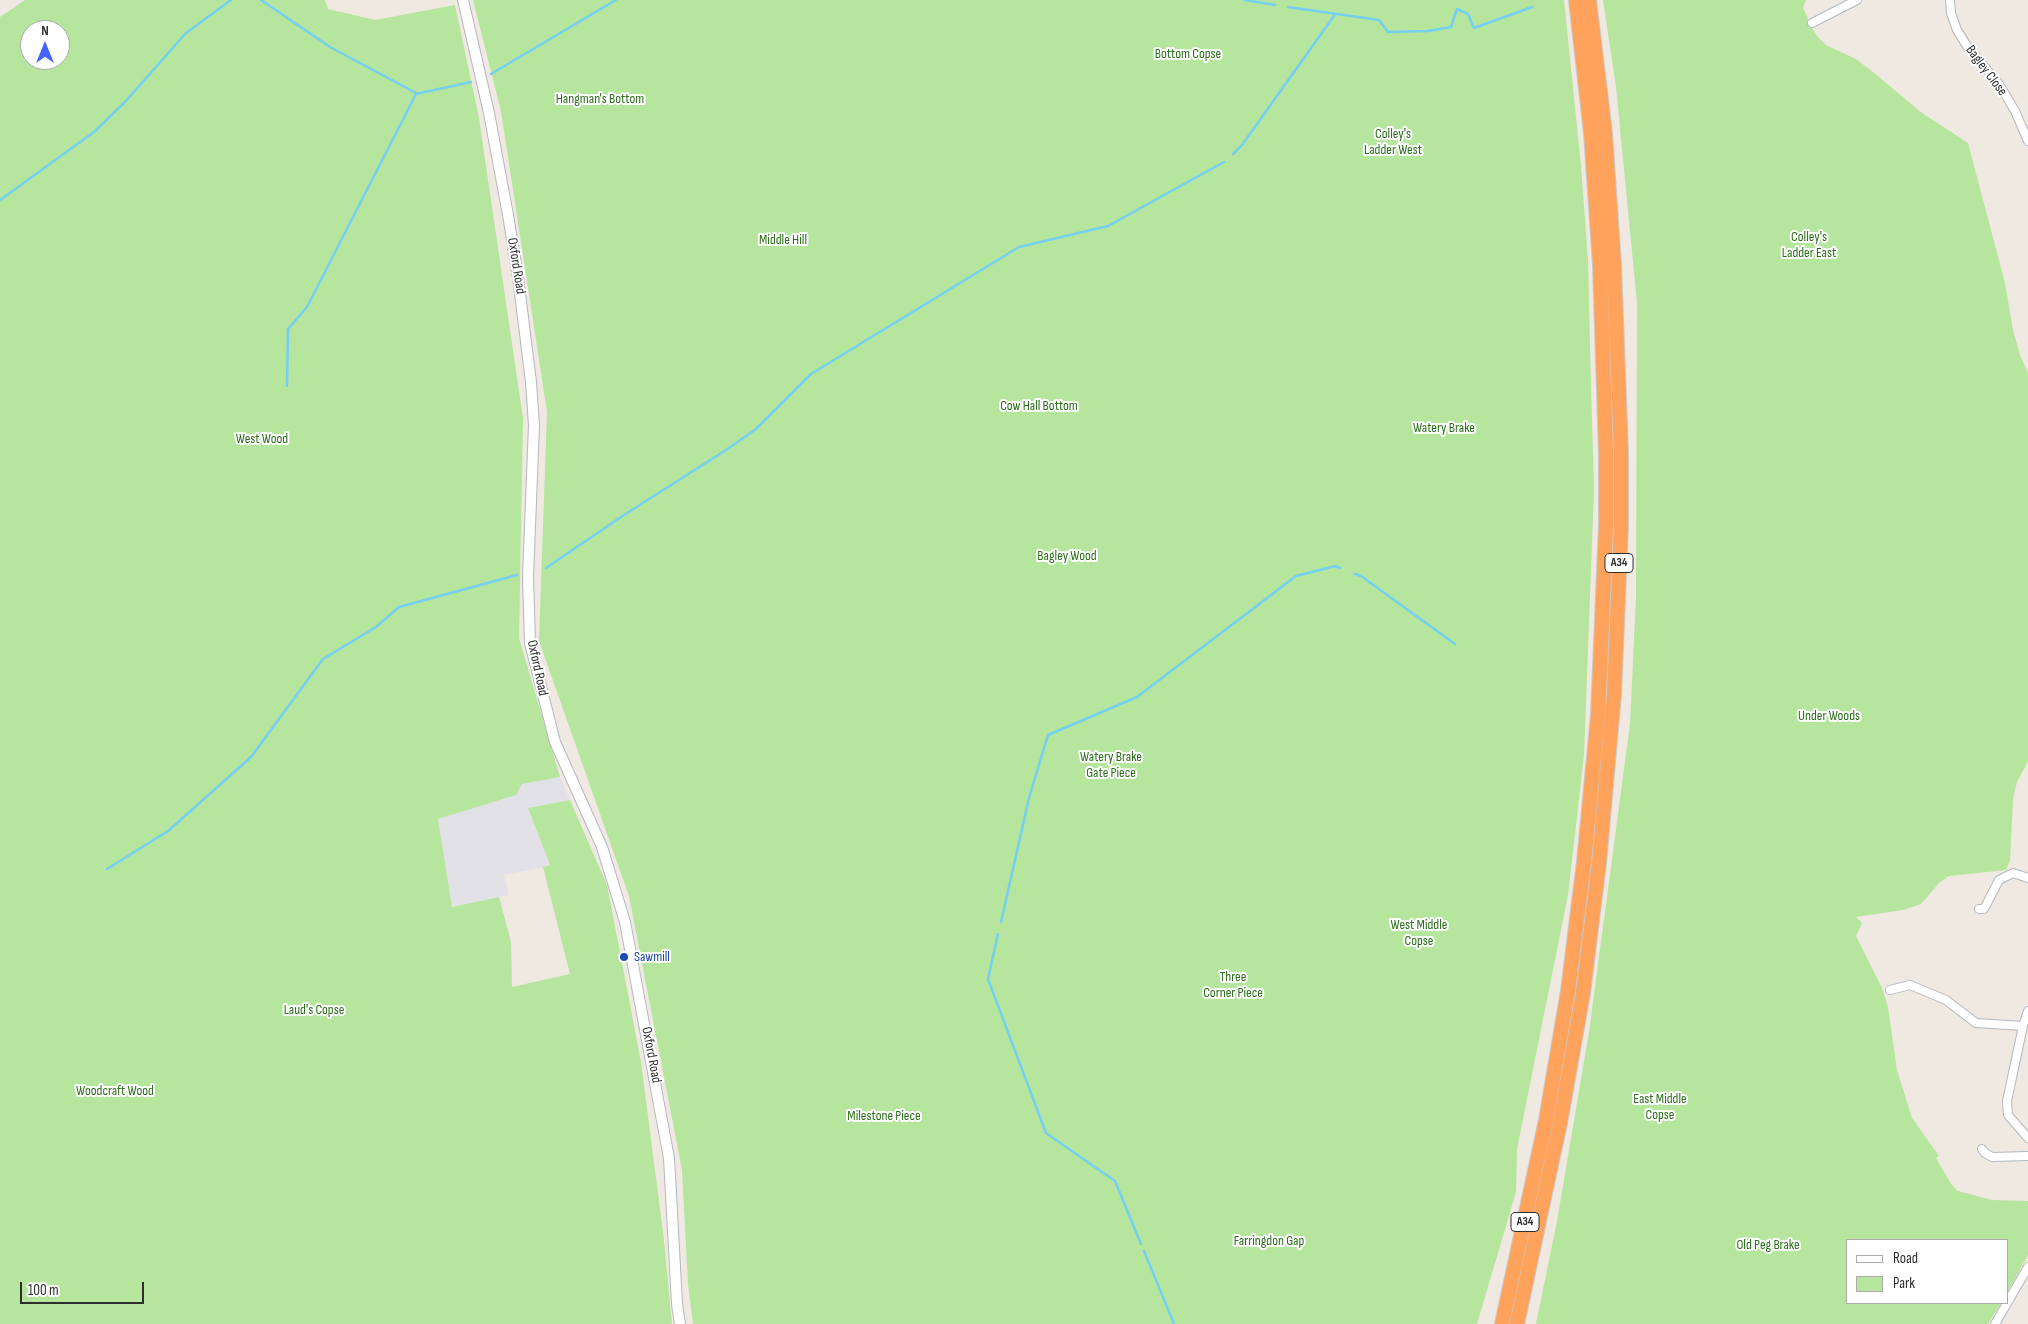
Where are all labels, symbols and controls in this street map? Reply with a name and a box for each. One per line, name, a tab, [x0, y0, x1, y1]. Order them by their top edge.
north arrow	[20, 20, 70, 70]
text: N	[41, 22, 49, 39]
street label: Bagley Close	[1962, 42, 2010, 100]
park label: Bottom Copse	[1155, 46, 1221, 62]
park label: Hangman's Bottom	[556, 91, 644, 107]
park label: Colley's Ladder West	[1364, 126, 1422, 158]
park label: Colley's Ladder East	[1782, 229, 1836, 262]
park label: Middle Hill	[759, 232, 807, 248]
street label: Oxford Road	[503, 237, 529, 295]
park label: Cow Hall Bottom	[1000, 398, 1078, 414]
park label: Watery Brake	[1413, 420, 1475, 436]
park label: West Wood	[236, 431, 288, 447]
park label: Bagley Wood	[1037, 548, 1097, 564]
road number: A34	[1605, 554, 1633, 572]
street label: Oxford Road	[523, 638, 551, 698]
park label: Under Woods	[1798, 708, 1860, 724]
park label: Watery Brake Gate Piece	[1080, 749, 1142, 782]
park label: West Middle Copse	[1391, 917, 1447, 950]
place label: Sawmill	[634, 949, 670, 965]
marker: Sawmill	[618, 951, 630, 963]
park label: Three Corner Piece	[1203, 969, 1263, 1002]
park label: Laud's Copse	[284, 1002, 344, 1018]
street label: Oxford Road	[637, 1025, 665, 1085]
park label: Woodcraft Wood	[76, 1083, 154, 1099]
park label: East Middle Copse	[1633, 1091, 1687, 1124]
park label: Milestone Piece	[847, 1108, 921, 1124]
road number: A34	[1511, 1212, 1539, 1232]
park label: Farringdon Gap	[1234, 1233, 1304, 1249]
park label: Old Peg Brake	[1736, 1237, 1800, 1253]
legend	[1846, 1239, 2008, 1304]
text: Road	[1893, 1249, 1918, 1268]
scale bar	[22, 1272, 146, 1304]
text: Park	[1893, 1274, 1915, 1293]
text: 100 m	[28, 1281, 59, 1300]

